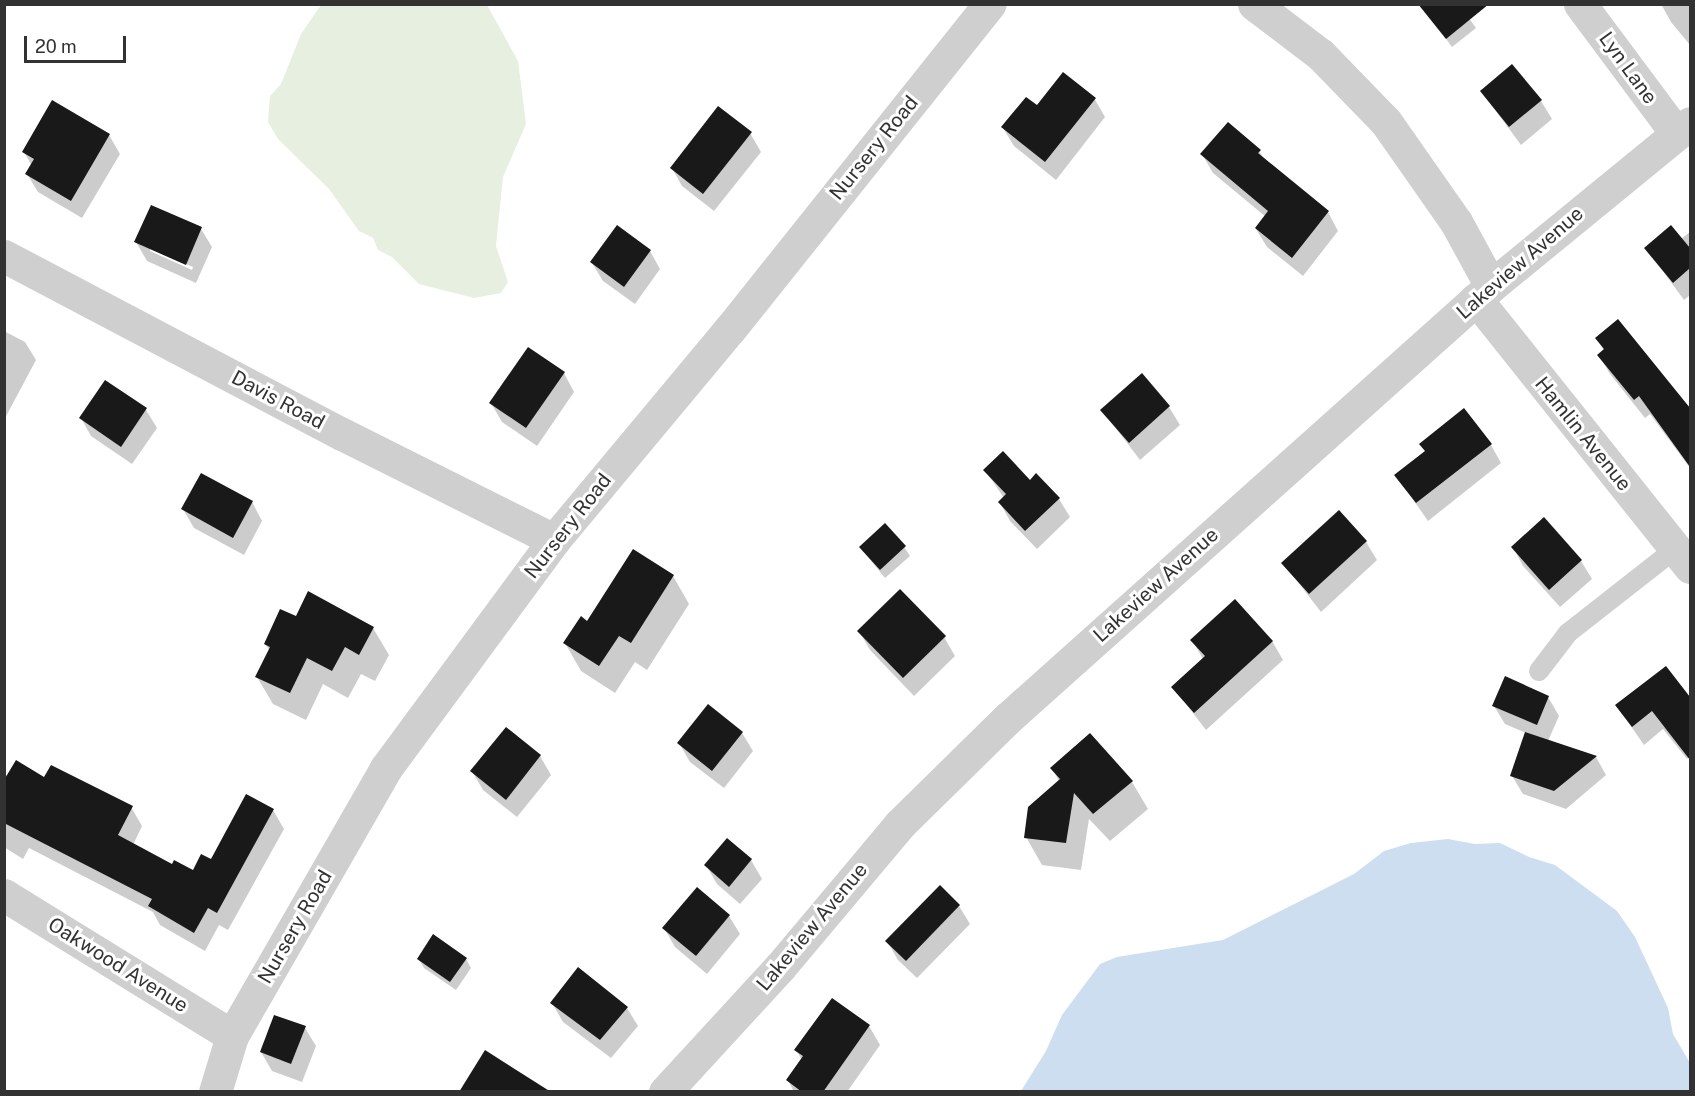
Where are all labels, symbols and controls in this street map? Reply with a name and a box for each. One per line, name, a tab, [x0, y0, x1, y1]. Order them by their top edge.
scale bar	[27, 24, 129, 62]
street label: Lyn Lane	[1594, 27, 1662, 109]
text: 20 m	[35, 36, 77, 57]
street label: Nursery Road	[825, 91, 923, 205]
street label: Lakeview Avenue	[1452, 202, 1588, 324]
street label: Davis Road	[227, 365, 329, 435]
street label: Hamlin Avenue	[1530, 372, 1636, 496]
street label: Nursery Road	[519, 469, 617, 583]
street label: Lakeview Avenue	[1089, 523, 1223, 647]
street label: Lakeview Avenue	[752, 858, 872, 996]
street label: Nursery Road	[253, 866, 337, 988]
street label: Oakwood Avenue	[44, 912, 192, 1018]

